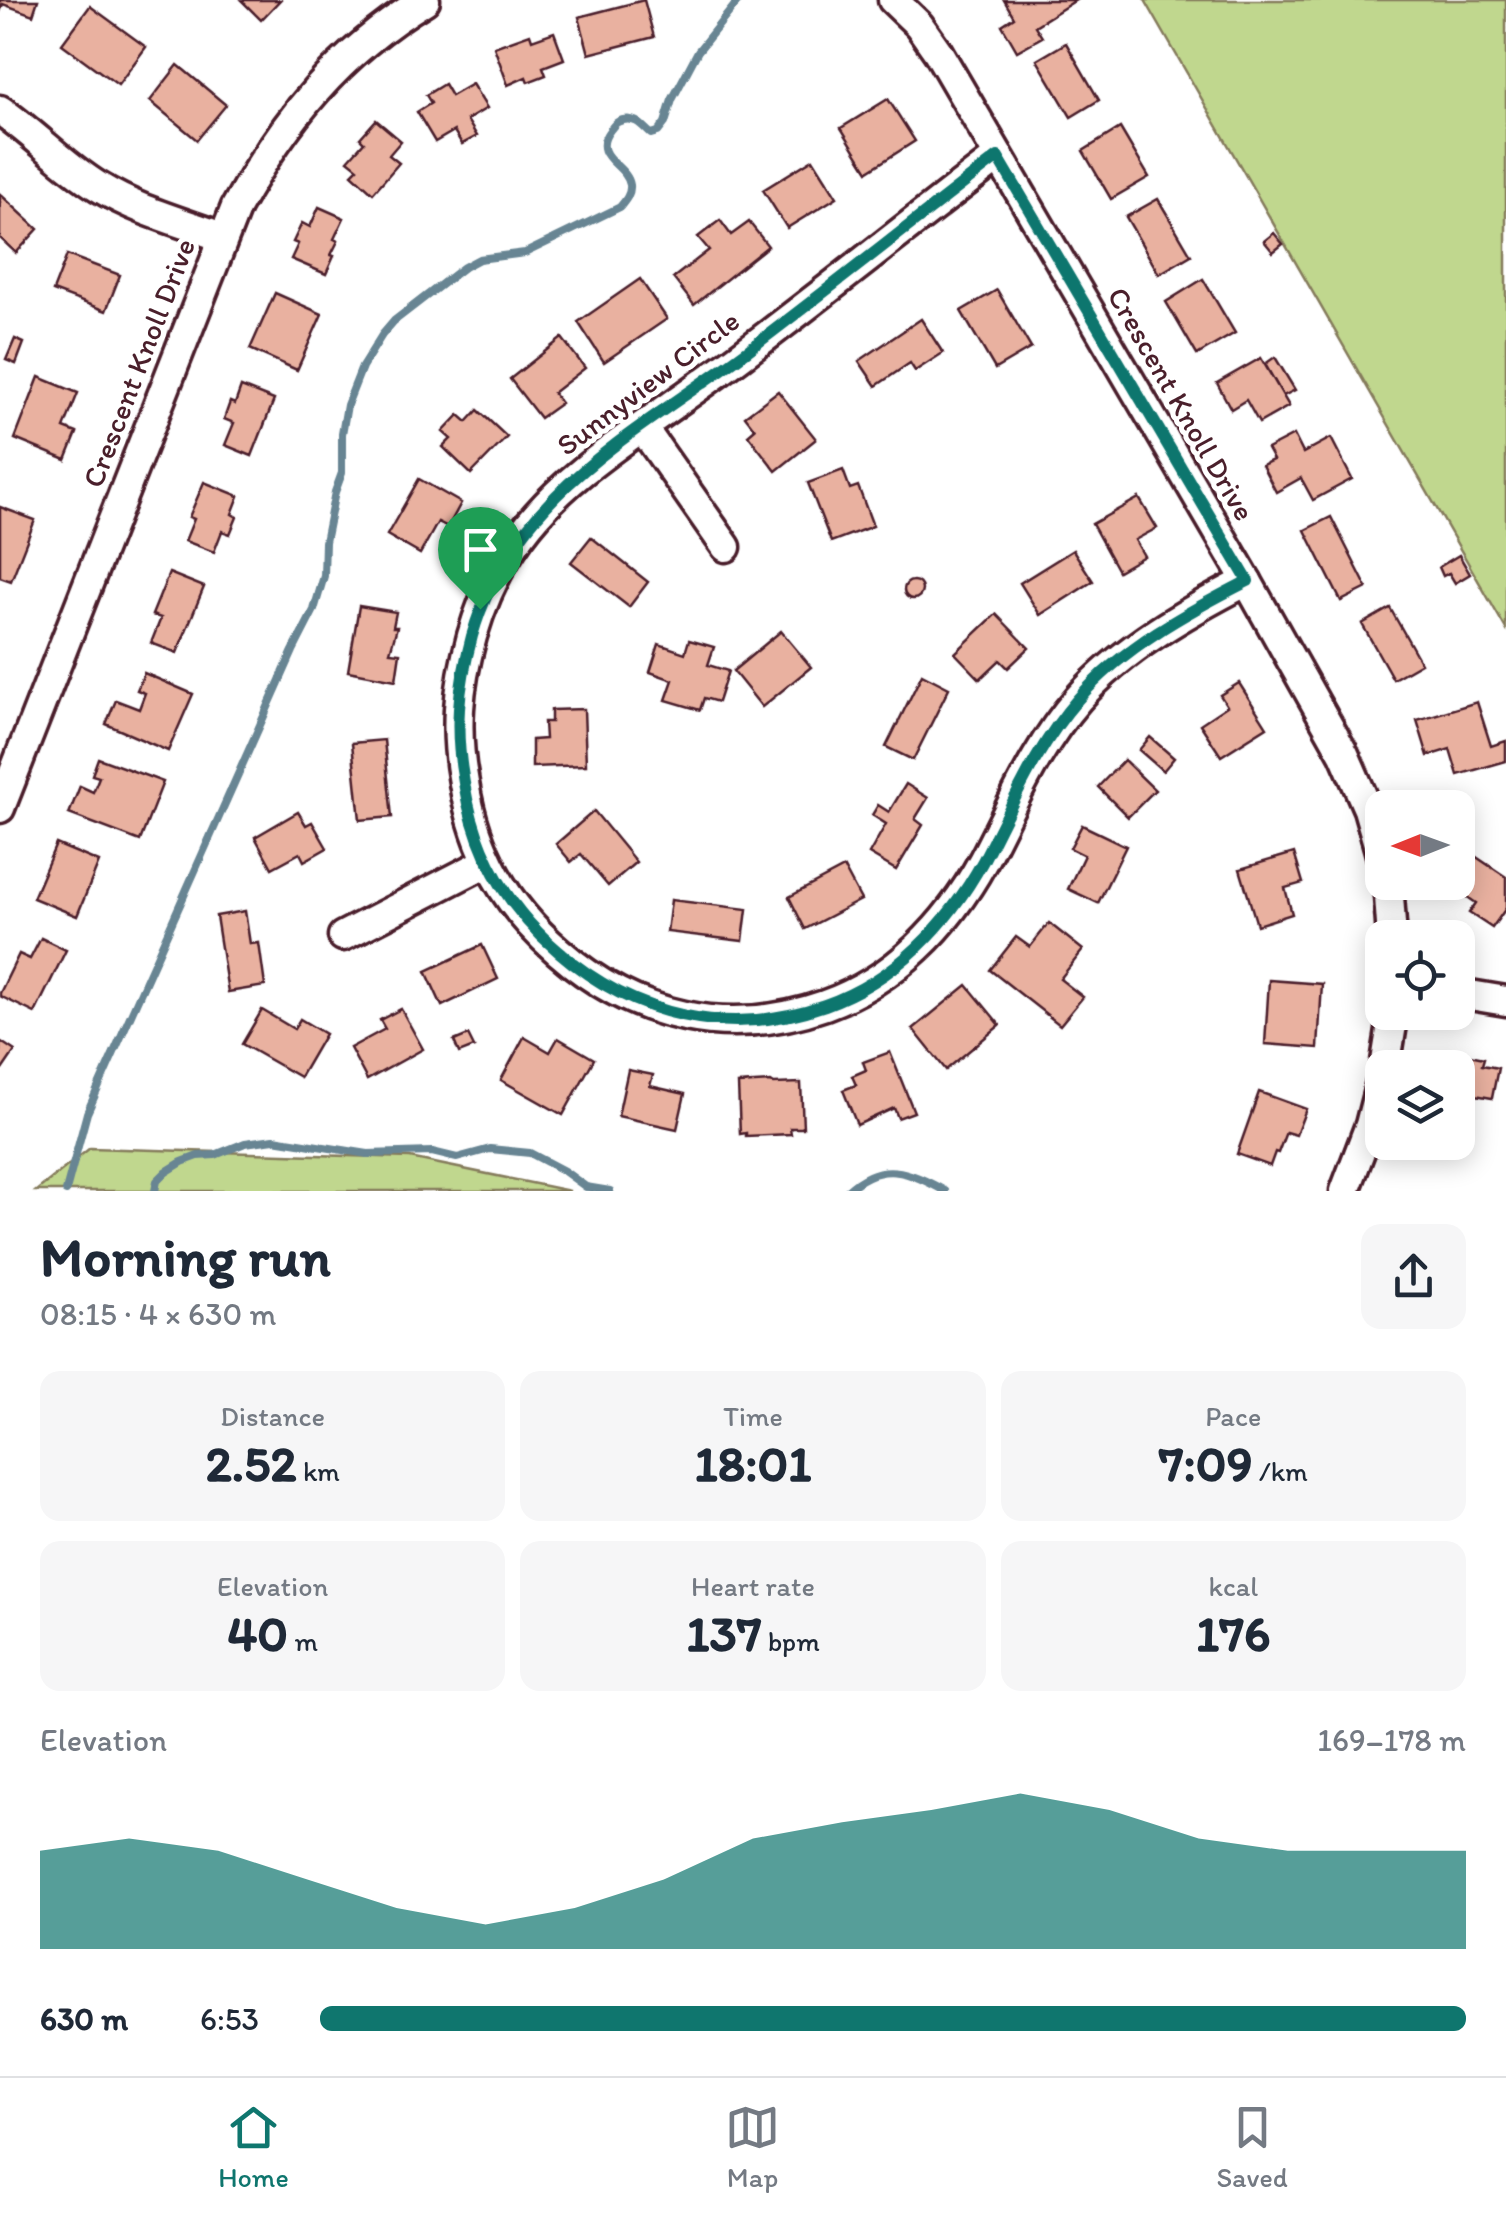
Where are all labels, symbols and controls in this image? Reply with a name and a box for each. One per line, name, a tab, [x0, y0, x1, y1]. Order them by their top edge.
street label: Crescent Knoll Drive	[74, 233, 203, 493]
street label: Crescent Knoll Drive	[1099, 280, 1263, 527]
street label: Sunnyview Circle	[549, 302, 746, 463]
pin	[438, 507, 523, 610]
icon: arrive	[453, 522, 508, 577]
north arrow	[1365, 790, 1475, 900]
map controls	[1365, 790, 1475, 1160]
button: locate	[1365, 920, 1475, 1030]
button: layers	[1365, 1050, 1475, 1160]
text: Morning run	[40, 1224, 331, 1290]
button: share	[1361, 1224, 1466, 1329]
text: 08:15 · 4 × 630 m	[40, 1295, 276, 1333]
text: Distance	[220, 1399, 325, 1433]
text: Time	[723, 1399, 783, 1433]
text: Pace	[1205, 1399, 1261, 1433]
text: 2.52	[205, 1433, 297, 1494]
text: 18:01	[695, 1433, 811, 1494]
text: 7:09	[1159, 1433, 1253, 1494]
text: km	[297, 1454, 340, 1488]
text: /km	[1253, 1454, 1308, 1488]
text: Elevation	[217, 1569, 328, 1603]
text: Heart rate	[691, 1569, 815, 1603]
text: kcal	[1208, 1569, 1258, 1603]
text: 40	[227, 1603, 288, 1664]
text: 137	[686, 1603, 761, 1664]
text: 176	[1196, 1603, 1271, 1664]
text: m	[288, 1624, 318, 1658]
text: bpm	[761, 1624, 820, 1658]
text: Elevation	[40, 1721, 167, 1759]
text: 169–178 m	[1317, 1721, 1466, 1759]
text: 630 m	[40, 2000, 128, 2038]
text: 6:53	[200, 2000, 259, 2038]
tab: Home	[218, 2100, 289, 2194]
tab: Map	[725, 2100, 780, 2194]
tab: Saved	[1216, 2100, 1288, 2194]

